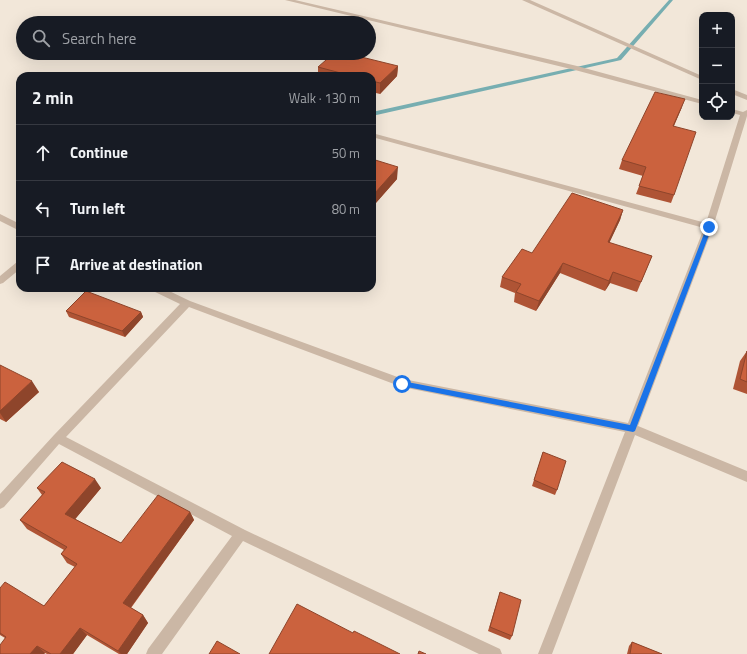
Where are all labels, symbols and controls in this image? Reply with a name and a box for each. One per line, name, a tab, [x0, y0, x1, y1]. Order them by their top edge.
map controls	[699, 12, 735, 120]
button: +	[699, 12, 735, 48]
search box	[16, 16, 376, 60]
icon: search	[30, 27, 52, 49]
text: Search here	[62, 27, 136, 50]
button: −	[699, 48, 735, 84]
button: locate	[699, 84, 735, 120]
text: 2 min	[32, 85, 73, 111]
text: Walk · 130 m	[289, 88, 360, 108]
text: Continue	[70, 141, 128, 164]
icon: ahead	[32, 142, 54, 164]
text: 50 m	[332, 143, 360, 163]
text: Turn left	[70, 197, 125, 220]
icon: left	[32, 198, 54, 220]
text: 80 m	[332, 199, 360, 219]
route end	[700, 218, 718, 236]
text: Arrive at destination	[70, 253, 203, 276]
icon: arrive	[32, 254, 54, 276]
route start	[393, 375, 411, 393]

